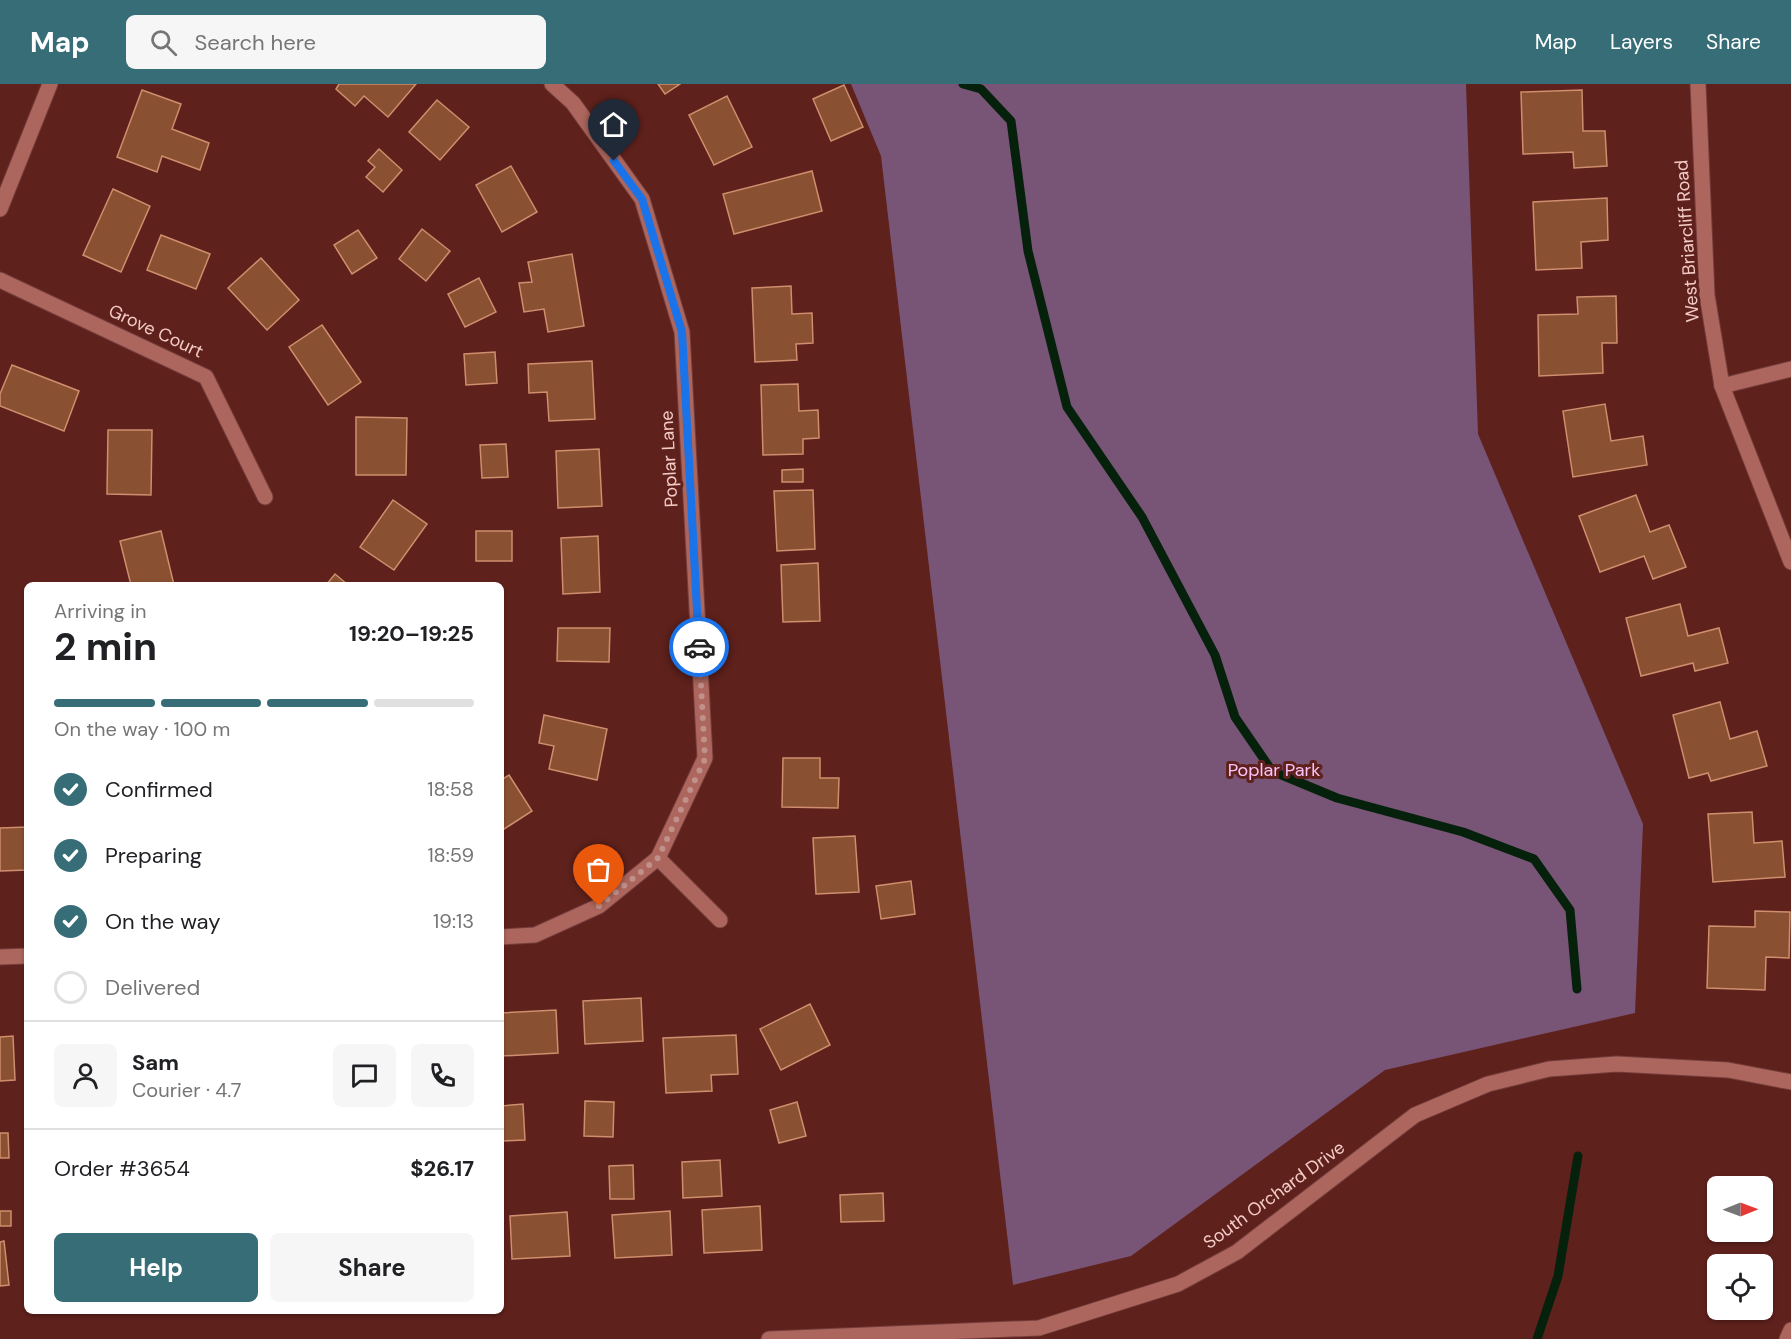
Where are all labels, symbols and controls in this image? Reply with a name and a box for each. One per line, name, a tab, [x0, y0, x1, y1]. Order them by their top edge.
search box	[126, 15, 546, 69]
text: Map	[30, 24, 90, 61]
icon: search	[147, 26, 180, 59]
text: Search here	[195, 28, 316, 57]
text: Map	[1535, 28, 1577, 56]
text: Layers	[1610, 28, 1673, 56]
text: Share	[1706, 28, 1761, 56]
pin	[588, 99, 639, 161]
icon: home	[597, 108, 630, 141]
street label: West Briarcliff Road	[1669, 159, 1705, 323]
street label: Grove Court	[105, 299, 207, 363]
street label: Poplar Lane	[654, 410, 684, 508]
text: Arriving in	[54, 598, 146, 624]
courier	[669, 617, 729, 677]
text: 19:20–19:25	[349, 619, 474, 648]
text: 2 min	[54, 621, 157, 672]
icon: car	[683, 631, 716, 664]
text: On the way · 100 m	[54, 716, 230, 742]
park label: Poplar Park	[1228, 758, 1320, 782]
icon: check	[54, 773, 87, 806]
text: Confirmed	[105, 775, 213, 804]
text: 18:58	[427, 776, 474, 802]
icon: check	[54, 839, 87, 872]
text: Preparing	[105, 841, 202, 870]
text: 18:59	[427, 842, 474, 868]
pin	[573, 844, 624, 906]
icon: bag	[582, 853, 615, 886]
icon: check	[54, 905, 87, 938]
text: On the way	[105, 907, 220, 936]
text: 19:13	[433, 908, 474, 934]
text: Delivered	[105, 973, 200, 1002]
button: person	[54, 1044, 117, 1107]
button: chat	[333, 1044, 396, 1107]
button: phone	[411, 1044, 474, 1107]
text: Sam	[132, 1048, 179, 1077]
text: Courier · 4.7	[132, 1077, 241, 1103]
street label: South Orchard Drive	[1198, 1136, 1350, 1254]
text: Order #3654	[54, 1154, 190, 1183]
text: $26.17	[410, 1154, 474, 1183]
north arrow	[1707, 1176, 1773, 1242]
map controls	[1707, 1176, 1773, 1320]
button: Help	[54, 1233, 258, 1302]
button: Share	[270, 1233, 474, 1302]
button: locate	[1707, 1254, 1773, 1320]

